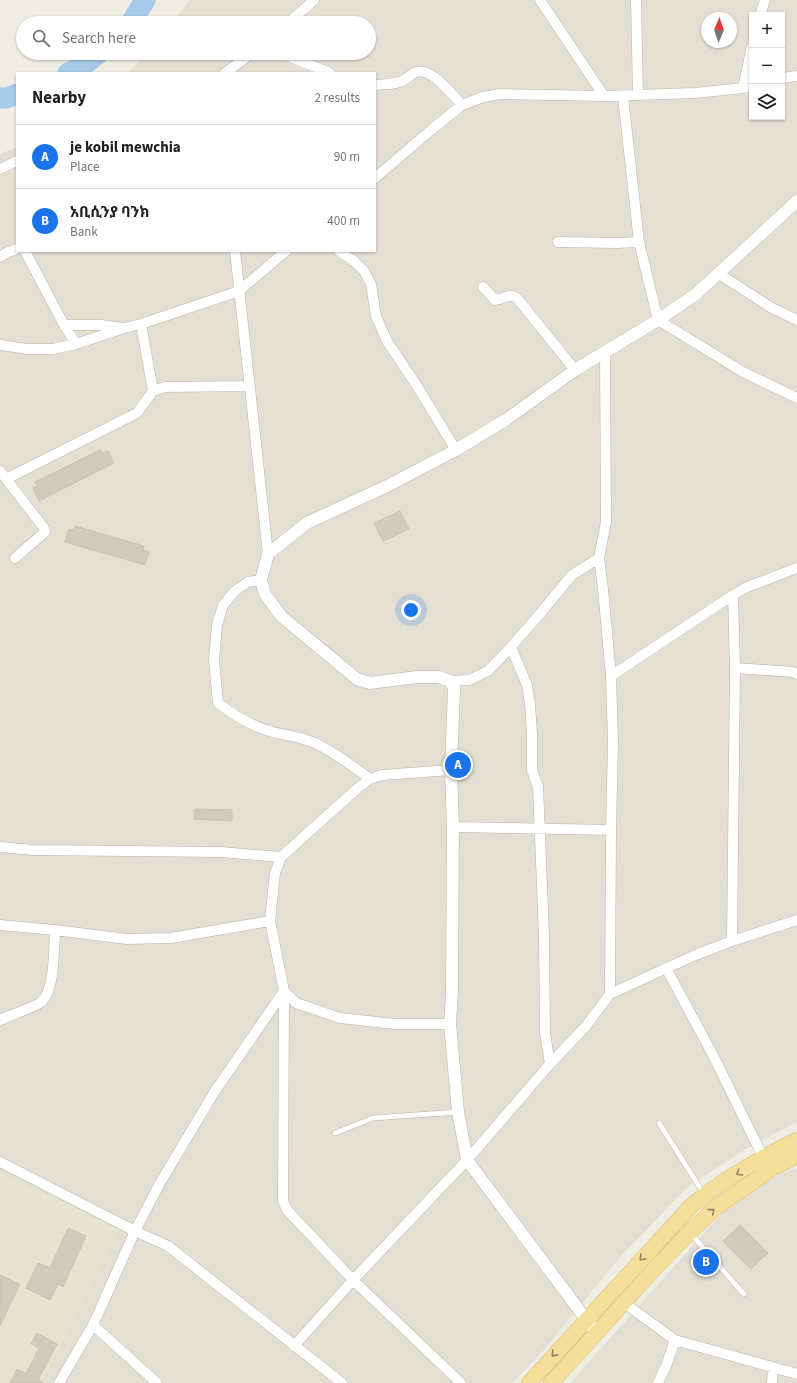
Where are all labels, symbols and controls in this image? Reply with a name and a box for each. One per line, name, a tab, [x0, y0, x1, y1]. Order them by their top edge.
north arrow	[701, 12, 737, 48]
map controls	[749, 12, 785, 120]
button: +	[749, 12, 785, 48]
search box	[16, 16, 376, 60]
icon: search	[30, 27, 52, 49]
text: Search here	[62, 28, 136, 49]
button: −	[749, 48, 785, 84]
button: layers	[749, 84, 785, 120]
text: Nearby	[32, 86, 86, 110]
text: 2 results	[315, 89, 360, 107]
text: je kobil mewchia	[70, 137, 181, 158]
text: A	[41, 148, 49, 166]
text: 90 m	[334, 148, 360, 166]
text: Place	[70, 158, 99, 176]
text: አቢሲንያ ባንክ	[70, 202, 150, 223]
text: B	[41, 212, 49, 230]
text: 400 m	[327, 212, 360, 230]
text: Bank	[70, 223, 98, 241]
your location	[401, 600, 421, 620]
pin: A	[445, 750, 471, 780]
one-way arrow	[736, 1168, 743, 1175]
one-way arrow	[707, 1209, 715, 1216]
pin: B	[693, 1247, 719, 1277]
one-way arrow	[640, 1254, 647, 1261]
one-way arrow	[552, 1350, 559, 1357]

